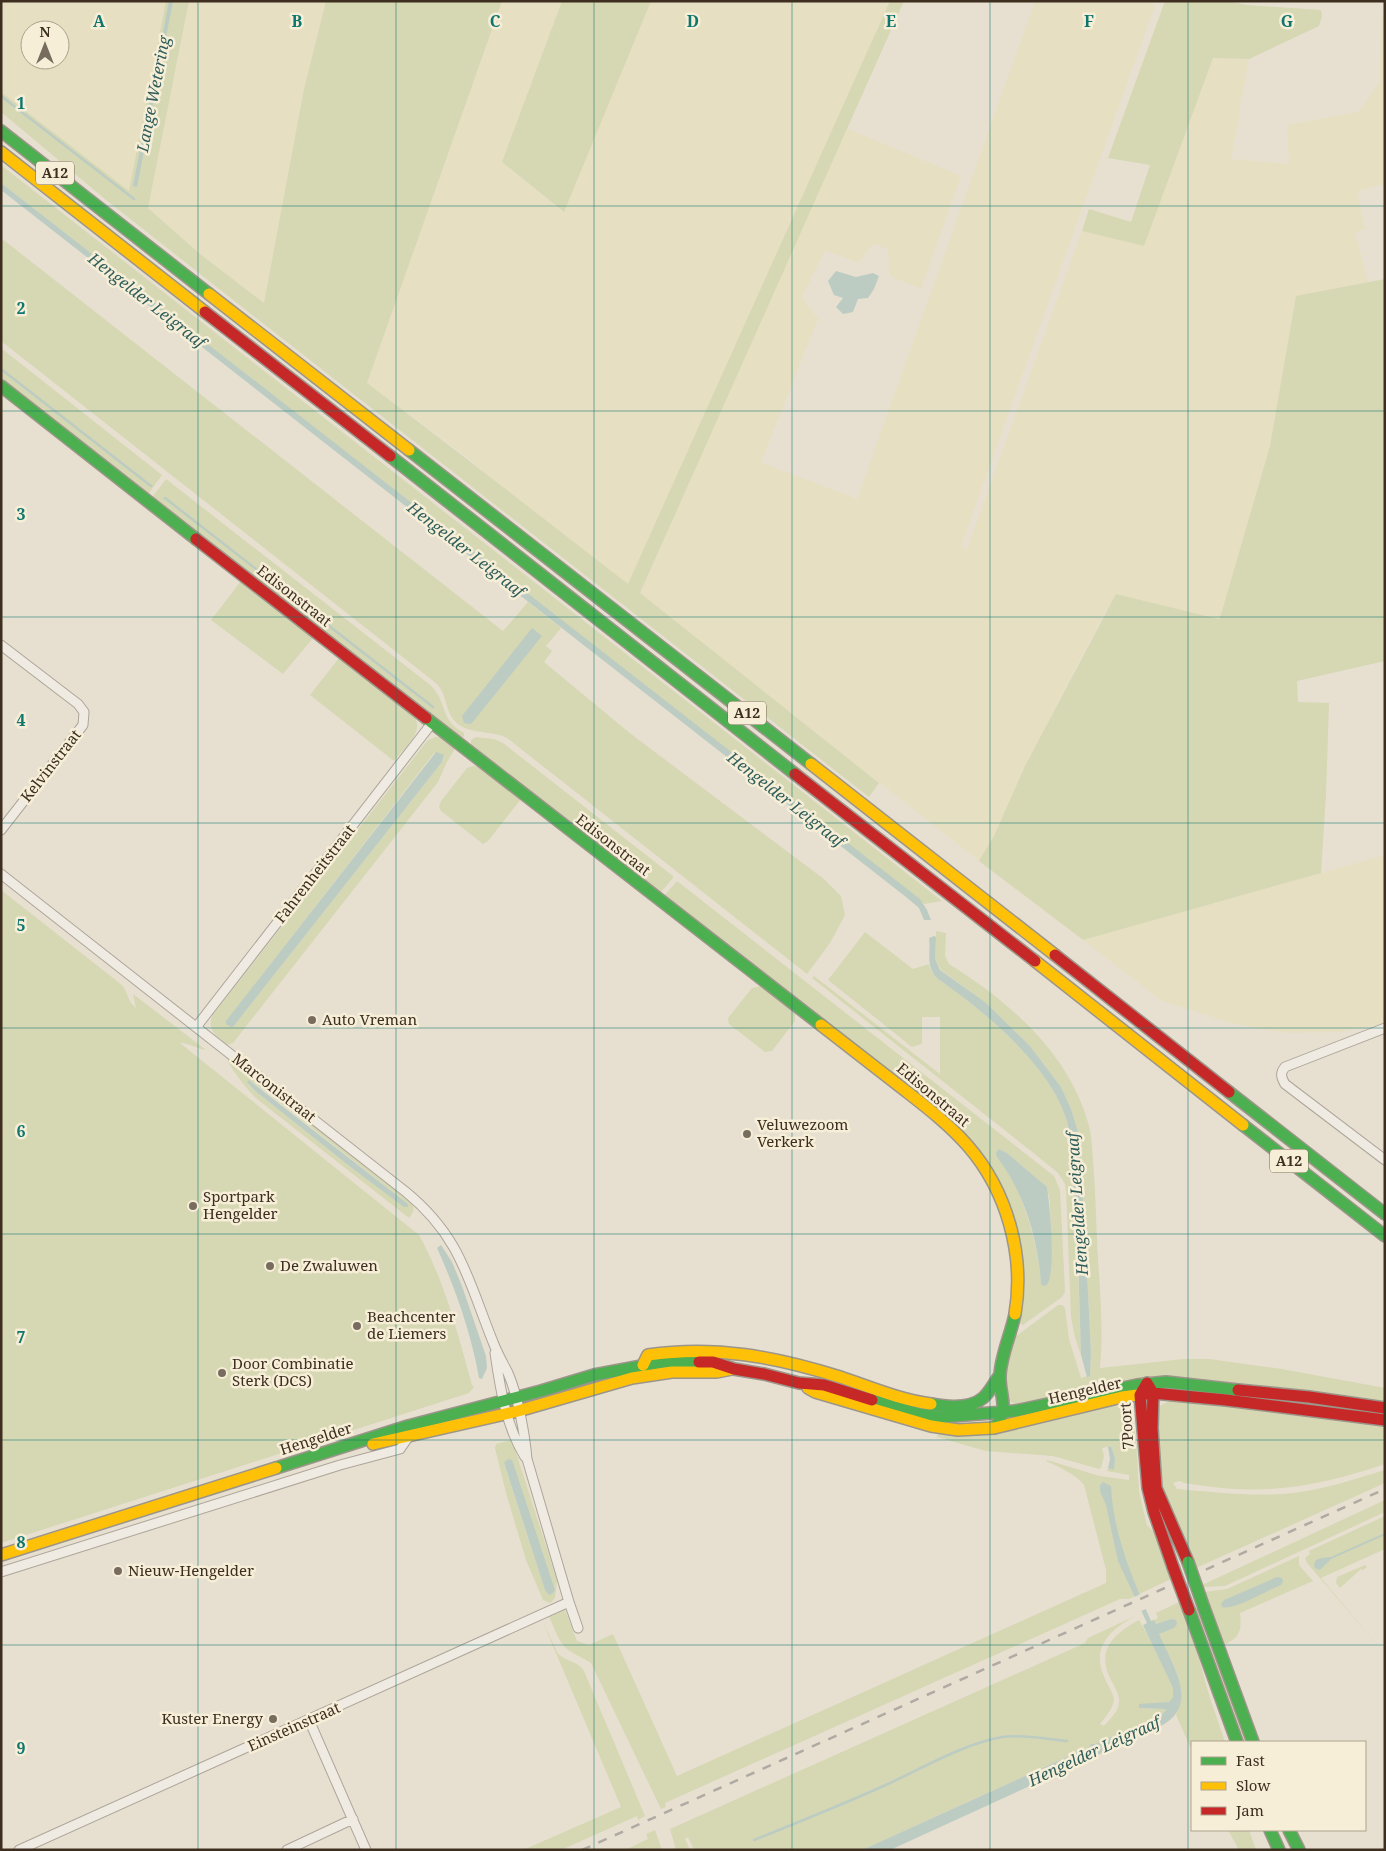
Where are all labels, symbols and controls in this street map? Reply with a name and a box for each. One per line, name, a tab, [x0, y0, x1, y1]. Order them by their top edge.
text: A	[93, 10, 106, 32]
text: B	[292, 10, 303, 32]
text: C	[490, 10, 501, 32]
text: D	[687, 10, 699, 32]
text: E	[886, 10, 896, 32]
text: F	[1084, 10, 1094, 32]
text: G	[1281, 10, 1293, 32]
north arrow	[20, 20, 70, 70]
text: N	[39, 22, 51, 41]
water label: Lange Wetering	[131, 33, 175, 155]
text: 1	[16, 92, 26, 114]
road number: A12	[36, 162, 74, 184]
water label: Hengelder Leigraaf	[83, 247, 212, 354]
text: 2	[16, 297, 26, 319]
water label: Hengelder Leigraaf	[402, 496, 531, 603]
text: 3	[16, 503, 26, 525]
street label: Edisonstraat	[253, 560, 336, 631]
road number: A12	[728, 701, 766, 724]
text: 4	[16, 709, 26, 731]
street label: Kelvinstraat	[16, 725, 85, 806]
water label: Hengelder Leigraaf	[722, 746, 851, 853]
street label: Edisonstraat	[572, 809, 655, 880]
street label: Fahrenheitstraat	[270, 820, 359, 927]
text: 5	[16, 914, 26, 936]
place label: Auto Vreman	[322, 1009, 417, 1029]
marker: Auto Vreman	[306, 1014, 318, 1026]
street label: Marconistraat	[229, 1048, 321, 1126]
street label: Edisonstraat	[893, 1058, 974, 1131]
place label: Veluwezoom Verkerk	[757, 1114, 849, 1151]
text: 6	[16, 1120, 26, 1142]
marker: Veluwezoom Verkerk	[741, 1128, 753, 1140]
water label: Hengelder Leigraaf	[1061, 1129, 1093, 1277]
road number: A12	[1270, 1150, 1308, 1172]
place label: Sportpark Hengelder	[203, 1186, 278, 1223]
marker: Sportpark Hengelder	[187, 1200, 199, 1212]
place label: De Zwaluwen	[280, 1255, 378, 1275]
marker: De Zwaluwen	[264, 1260, 276, 1272]
place label: Beachcenter de Liemers	[367, 1306, 456, 1343]
marker: Beachcenter de Liemers	[351, 1320, 363, 1332]
text: 7	[16, 1326, 26, 1348]
place label: Door Combinatie Sterk (DCS)	[232, 1353, 353, 1390]
marker: Door Combinatie Sterk (DCS)	[216, 1367, 228, 1379]
street label: Hengelder	[1046, 1372, 1123, 1408]
street label: 7Poort	[1114, 1402, 1138, 1450]
street label: Hengelder	[277, 1417, 354, 1459]
text: 8	[16, 1531, 26, 1553]
place label: Nieuw-Hengelder	[128, 1560, 254, 1580]
marker: Nieuw-Hengelder	[112, 1565, 124, 1577]
street label: Einsteinstraat	[244, 1697, 343, 1755]
place label: Kuster Energy	[162, 1708, 264, 1728]
water label: Hengelder Leigraaf	[1024, 1710, 1166, 1792]
marker: Kuster Energy	[267, 1713, 279, 1725]
text: 9	[16, 1737, 26, 1759]
legend	[1191, 1741, 1366, 1831]
text: Fast	[1236, 1750, 1265, 1770]
text: Slow	[1236, 1775, 1270, 1795]
text: Jam	[1235, 1800, 1264, 1820]

